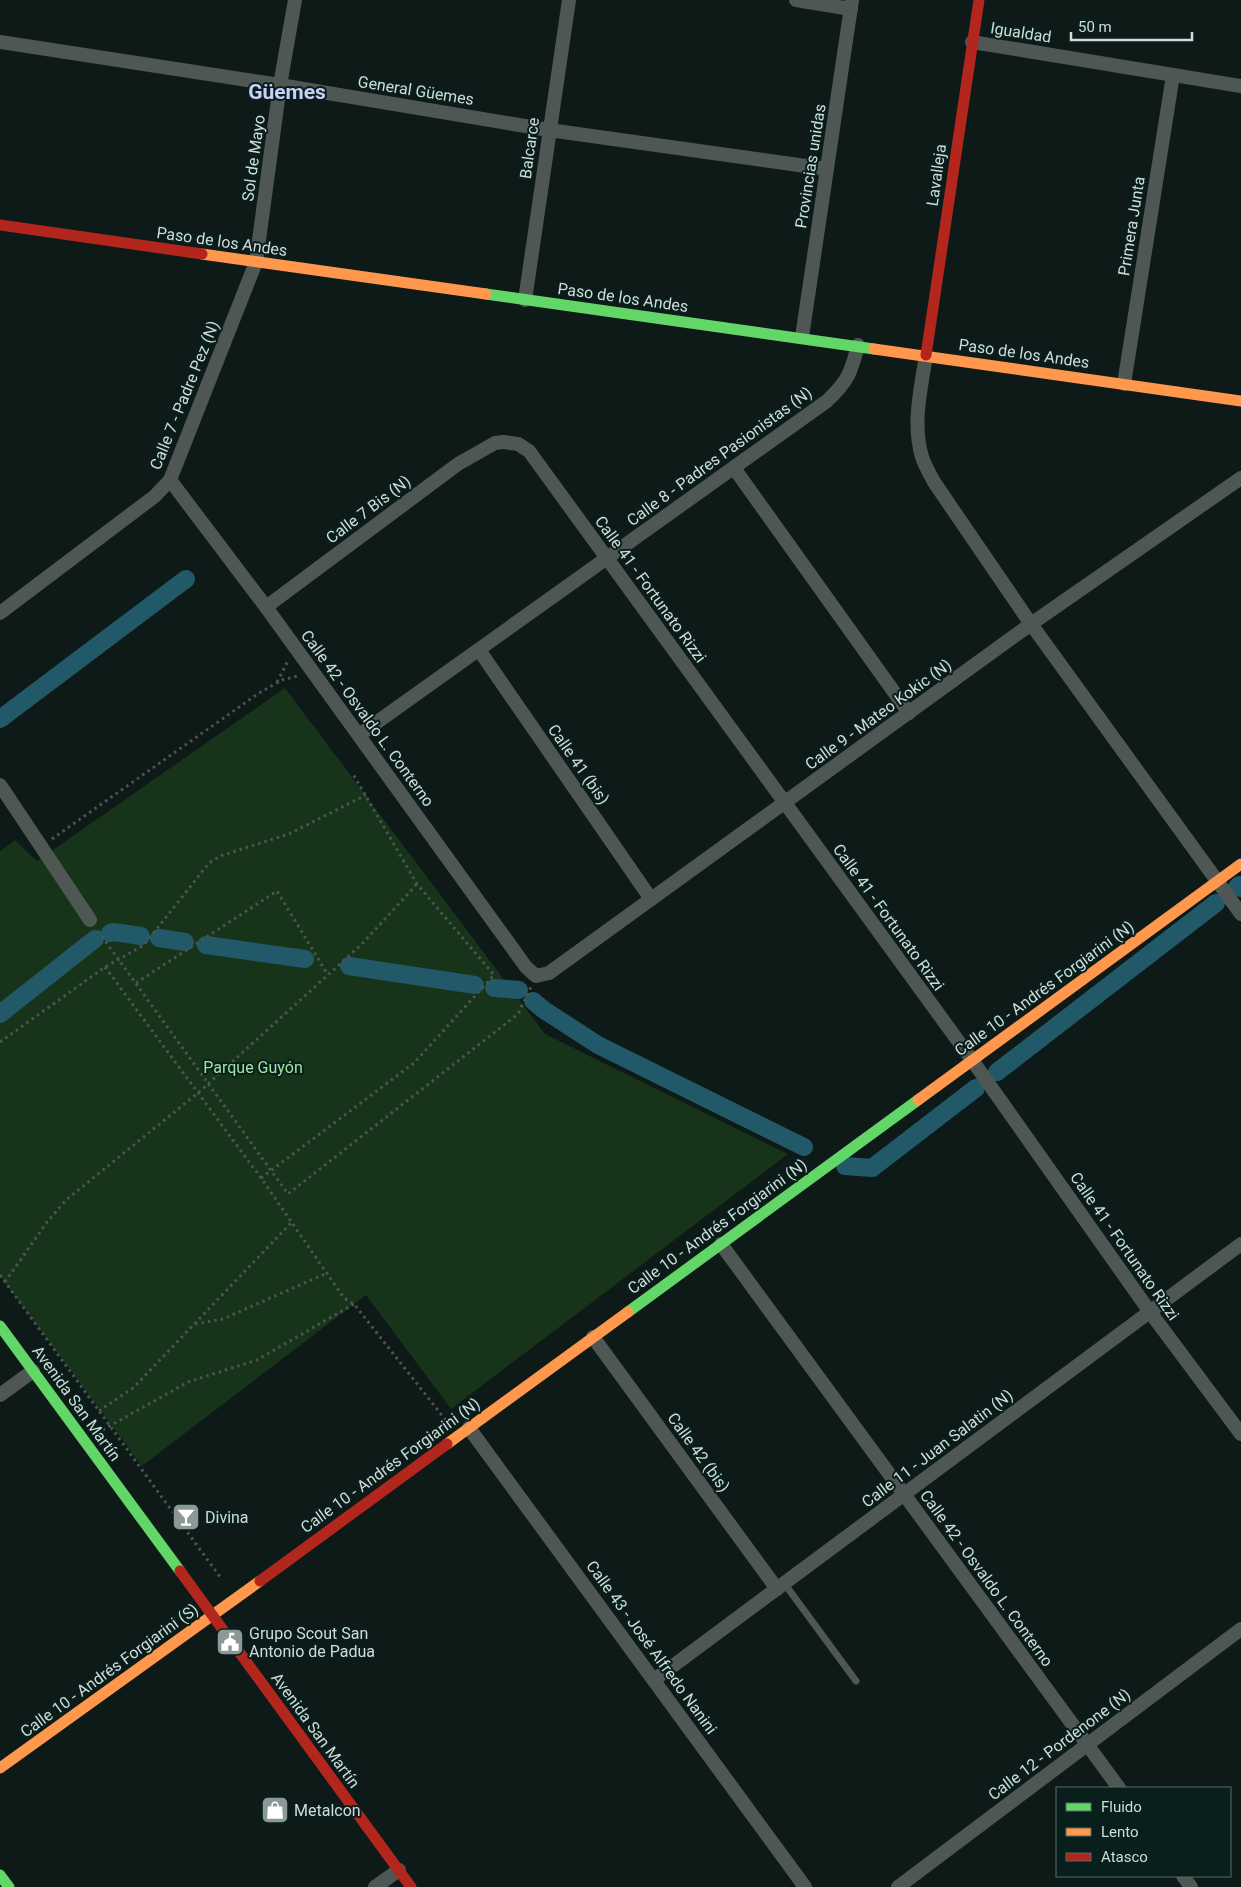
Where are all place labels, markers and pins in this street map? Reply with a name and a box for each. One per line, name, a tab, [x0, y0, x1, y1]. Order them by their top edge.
bar icon: Divina	[171, 1502, 201, 1532]
place label: Divina	[205, 1508, 249, 1527]
place label: Grupo Scout San Antonio de Padua	[249, 1624, 375, 1661]
public building icon: Grupo Scout San Antonio de Padua	[215, 1627, 245, 1657]
shop icon: Metalcon	[260, 1795, 290, 1825]
place label: Metalcon	[294, 1801, 361, 1820]

